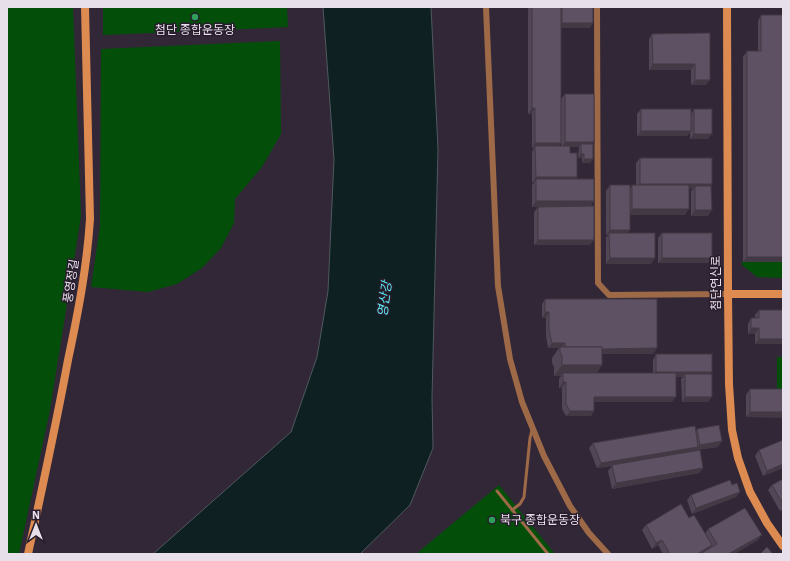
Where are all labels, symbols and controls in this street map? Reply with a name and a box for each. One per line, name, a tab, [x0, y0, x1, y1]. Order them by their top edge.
marker: 첨단 종합운동장	[190, 12, 200, 22]
place label: 첨단 종합운동장	[155, 22, 235, 37]
street label: 첨단연신로	[708, 255, 723, 311]
street label: 풍영정길	[60, 258, 81, 304]
water label: 영산강	[374, 278, 396, 318]
north arrow	[16, 505, 56, 545]
text: N	[32, 508, 40, 522]
place label: 북구 종합운동장	[500, 512, 580, 527]
marker: 북구 종합운동장	[487, 515, 497, 525]

